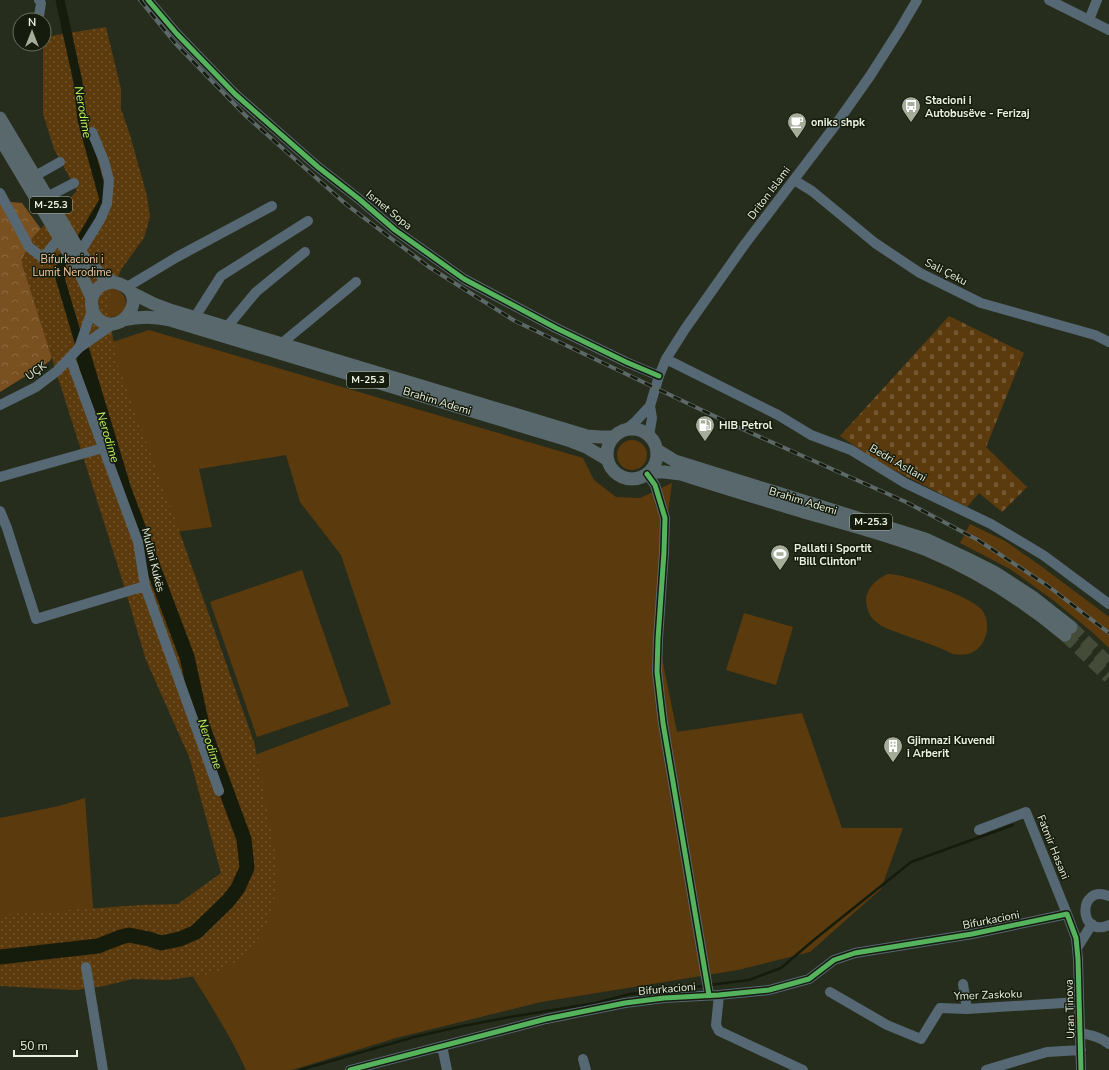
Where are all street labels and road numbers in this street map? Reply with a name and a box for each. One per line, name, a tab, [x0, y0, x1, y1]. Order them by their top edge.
street label: Driton Islami	[744, 163, 794, 223]
street label: Ismet Sopa	[363, 187, 415, 233]
road number: M-25.3	[30, 197, 72, 213]
street label: Sali Çeku	[922, 255, 970, 289]
street label: UÇK	[23, 358, 50, 384]
road number: M-25.3	[347, 372, 389, 388]
street label: Brahim Ademi	[401, 384, 473, 418]
street label: Bedri Asllani	[867, 441, 929, 485]
street label: Brahim Ademi	[767, 484, 839, 518]
road number: M-25.3	[850, 514, 892, 530]
street label: Mullini Kukës	[138, 526, 168, 594]
street label: Fatmir Hasani	[1033, 813, 1073, 881]
street label: Bifurkacioni	[961, 907, 1021, 933]
street label: Bifurkacioni	[638, 979, 696, 999]
street label: Uran Tinova	[1061, 979, 1079, 1039]
street label: Ymer Zaskoku	[953, 986, 1022, 1004]

